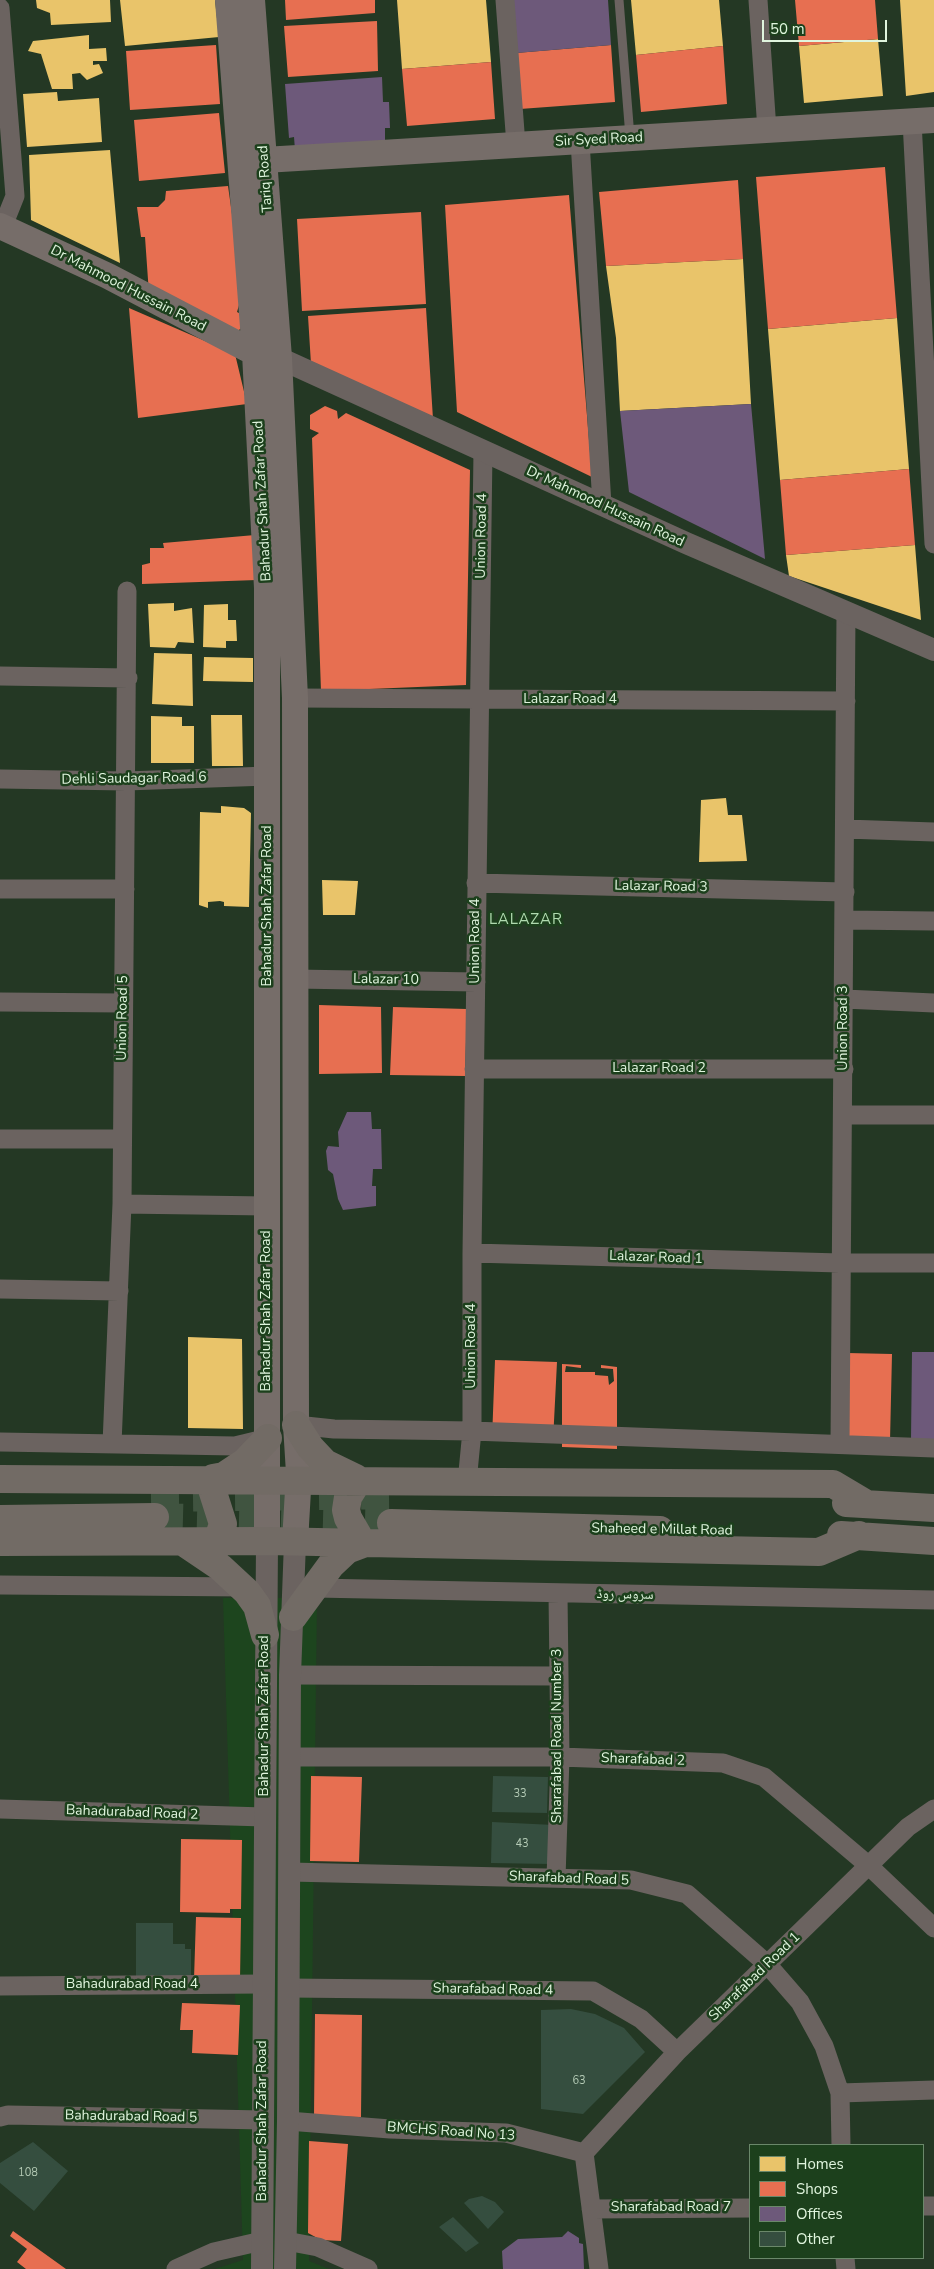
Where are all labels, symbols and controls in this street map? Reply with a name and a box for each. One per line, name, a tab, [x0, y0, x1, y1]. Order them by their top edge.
scale bar	[764, 10, 889, 42]
text: 50 m	[770, 19, 805, 39]
street label: Sir Syed Road	[555, 129, 643, 151]
street label: Tariq Road	[255, 145, 277, 213]
street label: Dr Mahmood Hussain Road	[47, 242, 209, 336]
street label: Bahadur Shah Zafar Road	[250, 420, 276, 582]
street label: Dr Mahmood Hussain Road	[523, 463, 687, 551]
street label: Union Road 4	[473, 493, 491, 579]
street label: Lalazar Road 4	[523, 692, 617, 708]
street label: Dehli Saudagar Road 6	[61, 769, 207, 789]
street label: Bahadur Shah Zafar Road	[260, 825, 276, 987]
street label: Lalazar Road 3	[614, 878, 708, 896]
street label: Union Road 4	[468, 898, 484, 984]
district label: LALAZAR	[488, 911, 564, 929]
street label: Lalazar 10	[353, 971, 419, 989]
street label: Union Road 5	[114, 975, 132, 1061]
street label: Union Road 3	[836, 985, 852, 1071]
street label: Lalazar Road 2	[612, 1061, 706, 1077]
street label: Bahadur Shah Zafar Road	[259, 1230, 275, 1392]
street label: Lalazar Road 1	[609, 1248, 703, 1268]
street label: Union Road 4	[464, 1303, 480, 1389]
street label: Shaheed e Millat Road	[591, 1520, 733, 1540]
street label: سروس روڈ	[596, 1586, 654, 1604]
street label: Bahadur Shah Zafar Road	[257, 1635, 273, 1797]
street label: Sharafabad Road Number 3	[550, 1649, 566, 1823]
street label: Sharafabad 2	[601, 1750, 685, 1770]
house number: 33	[513, 1787, 527, 1801]
street label: Bahadurabad Road 2	[65, 1802, 199, 1824]
house number: 43	[515, 1837, 529, 1851]
street label: Sharafabad Road 5	[509, 1869, 629, 1889]
street label: Sharafabad Road 1	[706, 1929, 804, 2025]
street label: Bahadurabad Road 4	[66, 1977, 198, 1993]
street label: Sharafabad Road 4	[433, 1981, 553, 1999]
street label: Bahadur Shah Zafar Road	[255, 2040, 271, 2202]
house number: 63	[572, 2074, 586, 2088]
street label: Bahadurabad Road 5	[65, 2107, 197, 2127]
street label: BMCHS Road No 13	[386, 2119, 516, 2145]
legend	[749, 2144, 924, 2259]
text: Homes	[796, 2154, 844, 2174]
house number: 108	[18, 2166, 38, 2180]
text: Shops	[796, 2179, 838, 2199]
street label: Sharafabad Road 7	[611, 2200, 731, 2216]
text: Offices	[796, 2204, 843, 2224]
text: Other	[796, 2229, 835, 2249]

